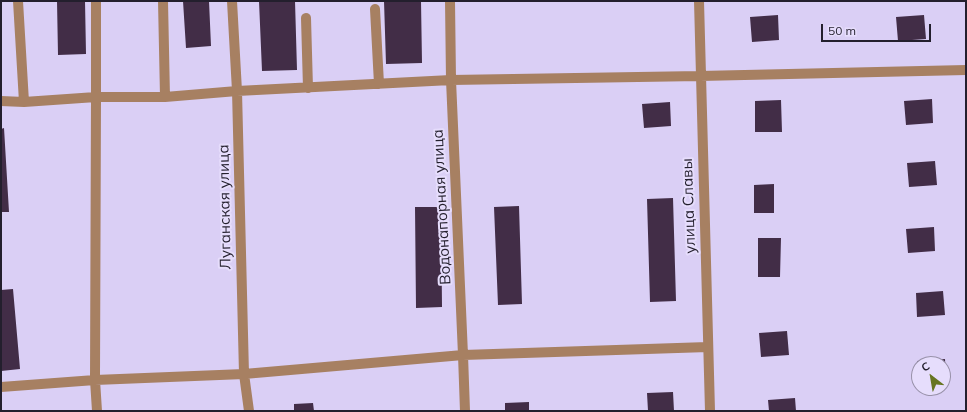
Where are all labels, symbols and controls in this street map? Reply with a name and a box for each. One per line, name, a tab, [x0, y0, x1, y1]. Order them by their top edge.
scale bar	[823, 16, 933, 42]
text: 50 m	[828, 23, 856, 38]
street label: Водонапорная улица	[429, 129, 455, 285]
street label: Луганская улица	[215, 144, 235, 270]
street label: улица Славы	[678, 158, 700, 254]
north arrow	[911, 356, 951, 396]
text: С	[918, 359, 932, 375]

